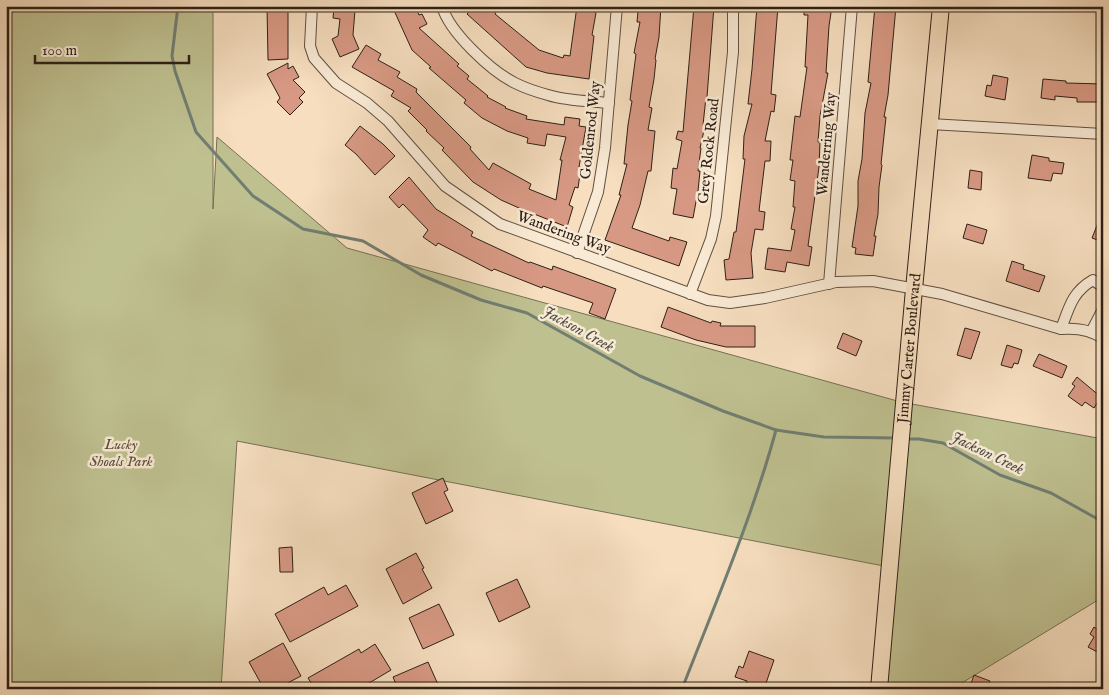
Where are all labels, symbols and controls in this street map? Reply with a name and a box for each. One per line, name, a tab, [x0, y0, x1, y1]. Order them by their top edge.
scale bar	[35, 32, 189, 64]
text: 100 m	[42, 41, 78, 60]
street label: Goldenrod Way	[576, 79, 605, 180]
street label: Wanderring Way	[812, 91, 841, 197]
street label: Grey Rock Road	[694, 96, 724, 205]
street label: Wandering Way	[514, 207, 614, 258]
street label: Jimmy Carter Boulevard	[893, 271, 926, 426]
water label: Jackson Creek	[539, 302, 618, 358]
water label: Jackson Creek	[948, 428, 1027, 480]
park label: Lucky Shoals Park	[89, 435, 153, 471]

